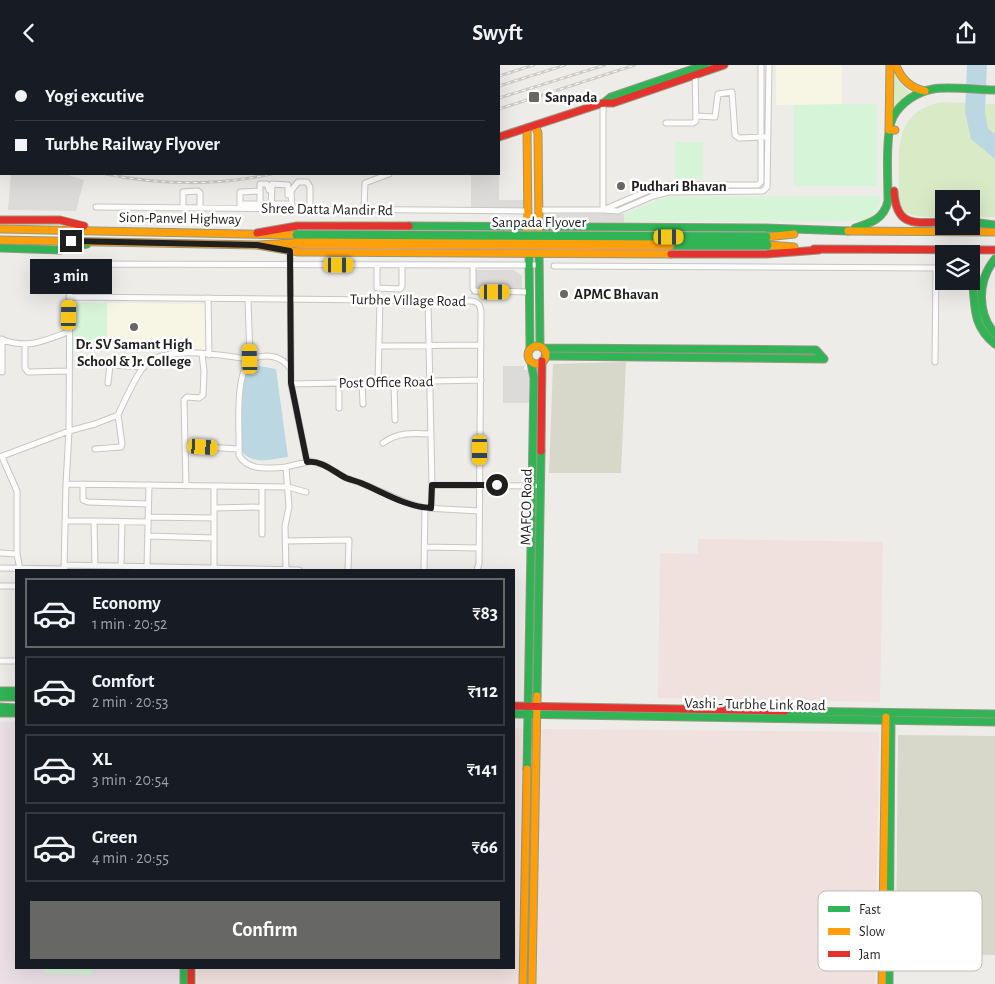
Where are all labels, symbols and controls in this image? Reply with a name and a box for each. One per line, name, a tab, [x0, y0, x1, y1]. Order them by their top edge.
icon: back	[15, 19, 43, 47]
icon: share	[952, 19, 980, 47]
text: Swyft	[472, 22, 523, 44]
text: Yogi excutive	[45, 87, 144, 106]
marker: Sanpada	[527, 90, 541, 104]
place label: Sanpada	[545, 90, 597, 105]
text: Turbhe Railway Flyover	[45, 135, 220, 154]
place label: Pudhari Bhavan	[631, 179, 727, 194]
marker: Pudhari Bhavan	[615, 180, 627, 192]
map controls	[935, 190, 980, 290]
button: locate	[935, 190, 980, 235]
street label: Shree Datta Mandir Rd	[261, 201, 393, 218]
street label: Sion-Panvel Highway	[119, 210, 242, 227]
street label: Sanpada Flyover	[492, 215, 586, 230]
route end	[60, 230, 82, 252]
car	[654, 230, 684, 245]
button: layers	[935, 245, 980, 290]
car	[324, 258, 354, 273]
callout: 3 min	[30, 259, 112, 293]
text: 3 min	[54, 268, 88, 284]
car	[480, 285, 510, 300]
place label: APMC Bhavan	[574, 287, 659, 302]
marker: APMC Bhavan	[558, 288, 570, 300]
street label: Turbhe Village Road	[350, 292, 467, 309]
car	[61, 300, 76, 330]
marker: Dr. SV Samant High School & Jr. College	[128, 321, 140, 333]
place label: Dr. SV Samant High School & Jr. College	[76, 337, 192, 369]
car	[241, 344, 258, 374]
street label: Post Office Road	[339, 374, 434, 391]
car	[472, 435, 487, 465]
car	[187, 438, 218, 456]
street label: MAFCO Road	[518, 468, 535, 545]
route start	[486, 474, 508, 496]
icon: car	[32, 591, 77, 636]
text: Economy	[92, 594, 161, 613]
text: ₹83	[472, 604, 498, 623]
text: 1 min · 20:52	[92, 616, 167, 632]
icon: car	[32, 669, 77, 714]
text: Comfort	[92, 672, 154, 691]
text: ₹112	[467, 682, 498, 701]
text: 2 min · 20:53	[92, 694, 168, 710]
street label: Vashi - Turbhe Link Road	[684, 696, 826, 713]
icon: car	[32, 747, 77, 792]
text: XL	[92, 750, 112, 769]
text: ₹141	[467, 760, 498, 779]
text: 3 min · 20:54	[92, 772, 169, 788]
icon: car	[32, 825, 77, 870]
text: Green	[92, 828, 138, 847]
text: ₹66	[472, 838, 498, 857]
text: 4 min · 20:55	[92, 850, 169, 866]
legend	[818, 891, 982, 971]
button: Confirm	[30, 901, 500, 959]
text: Fast	[859, 903, 881, 917]
text: Slow	[859, 925, 886, 939]
text: Jam	[859, 948, 881, 962]

